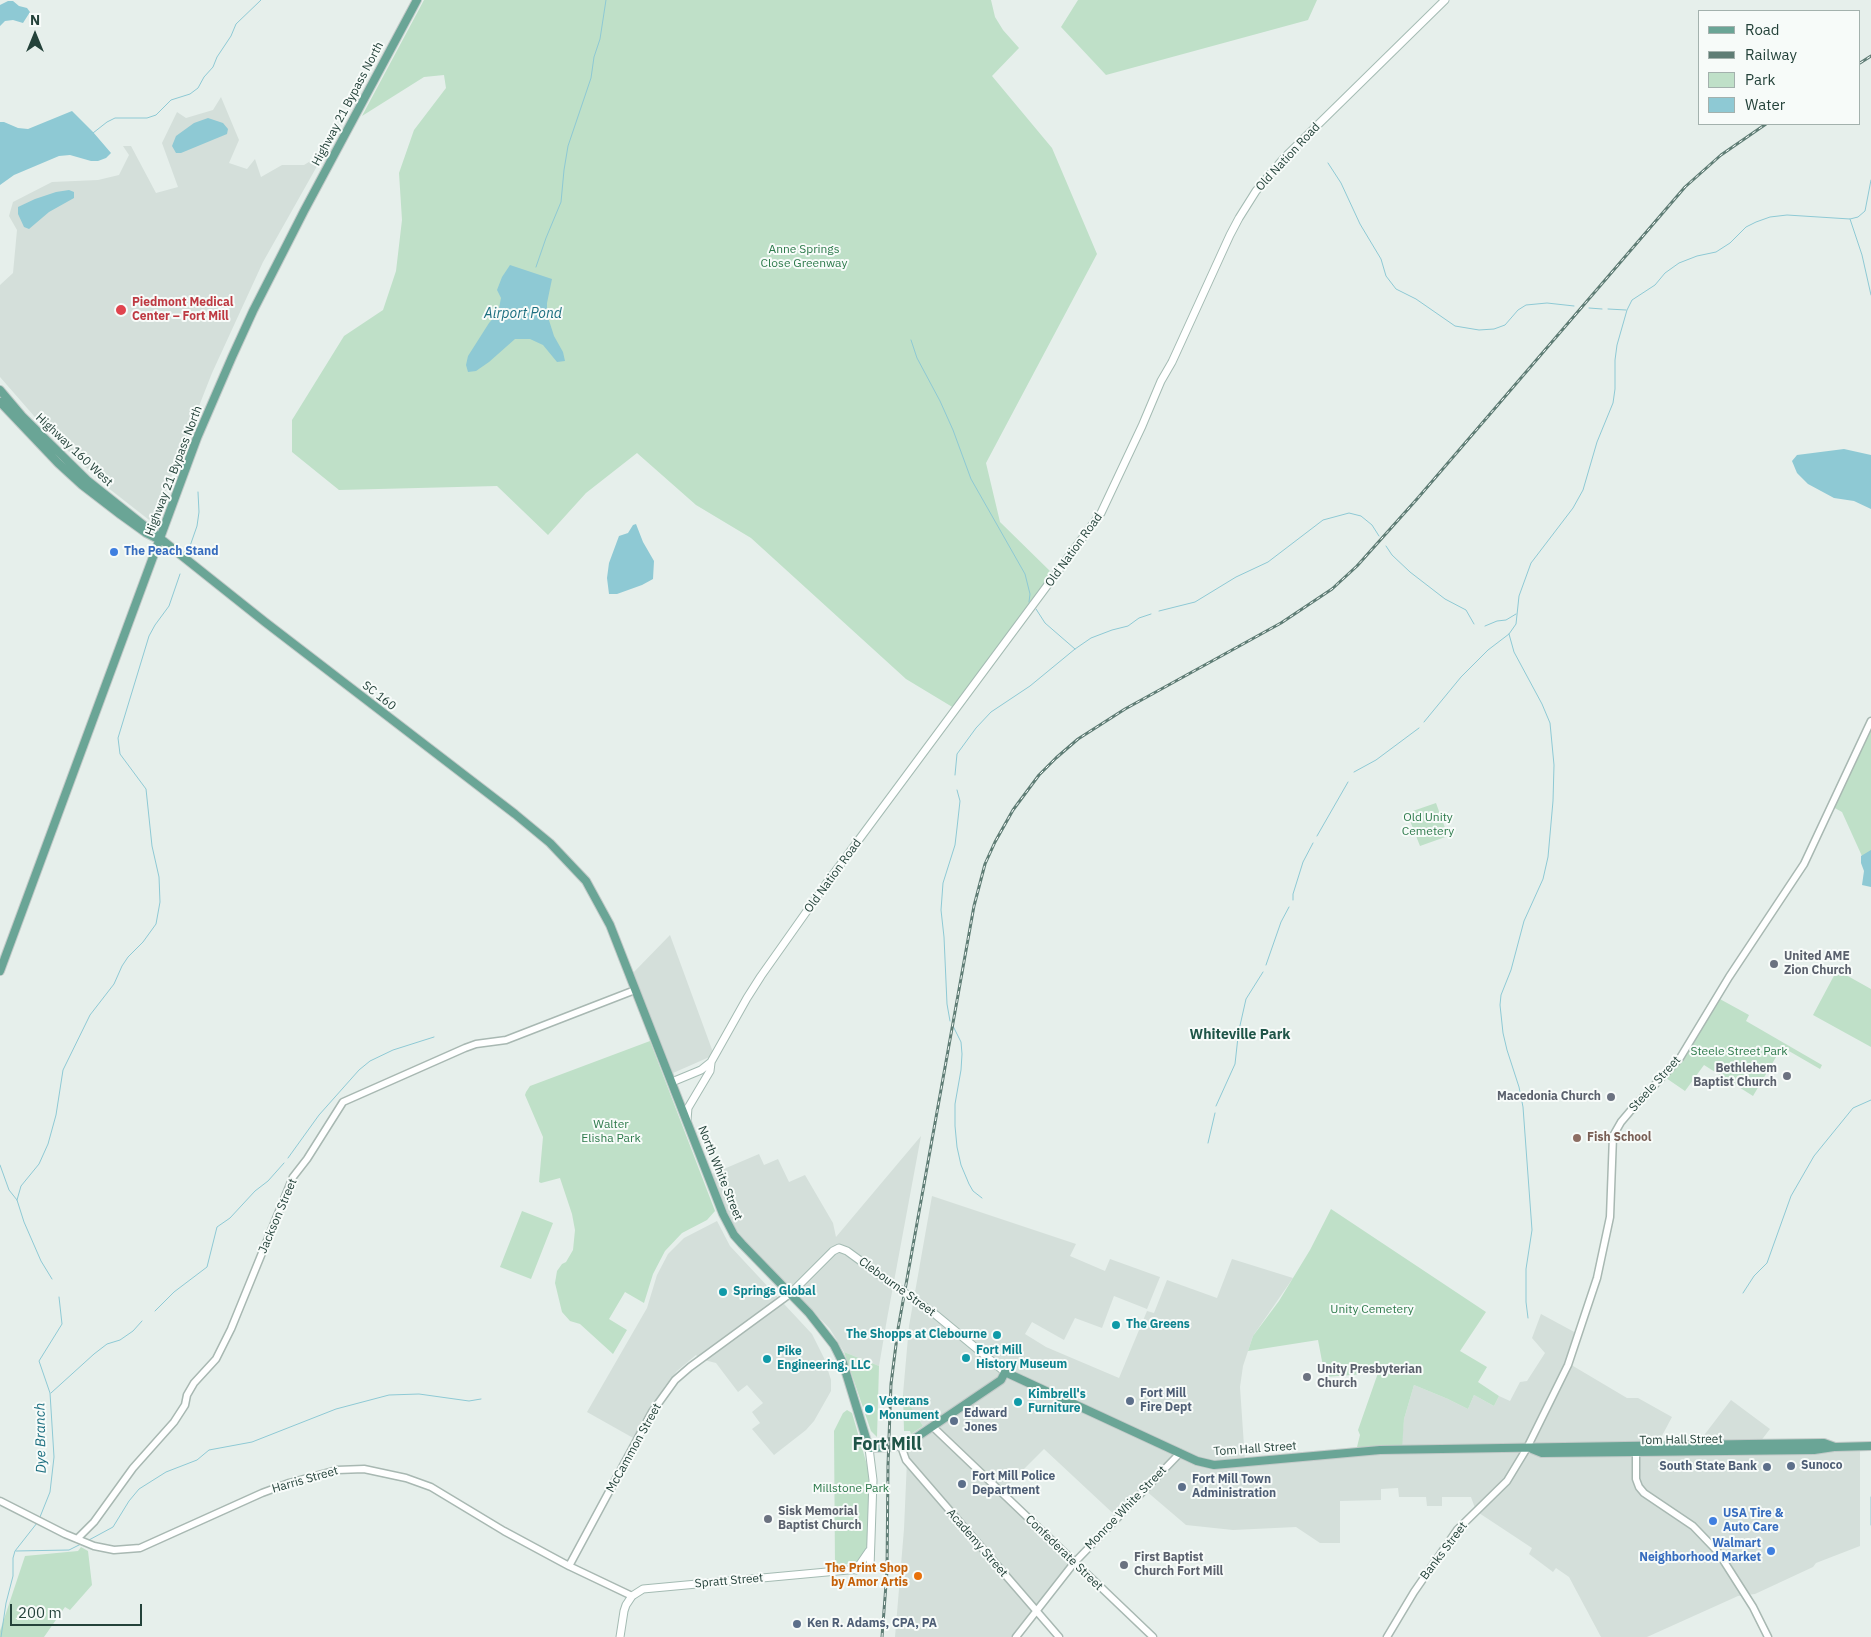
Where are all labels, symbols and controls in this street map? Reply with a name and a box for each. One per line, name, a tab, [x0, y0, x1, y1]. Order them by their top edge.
north arrow	[10, 10, 60, 60]
legend	[1698, 10, 1861, 125]
text: N	[30, 11, 40, 29]
text: Road	[1745, 20, 1780, 39]
street label: Highway 21 Bypass North	[309, 40, 387, 168]
text: Railway	[1745, 45, 1797, 64]
text: Park	[1745, 70, 1775, 89]
text: Water	[1745, 95, 1785, 114]
street label: Old Nation Road	[1253, 120, 1323, 194]
park label: Anne Springs Close Greenway	[761, 243, 847, 271]
place label: Piedmont Medical Center – Fort Mill	[132, 296, 233, 324]
marker: Piedmont Medical Center – Fort Mill	[114, 303, 128, 317]
water label: Airport Pond	[484, 306, 562, 322]
street label: Highway 21 Bypass North	[142, 404, 206, 538]
street label: Highway 160 West	[32, 411, 116, 489]
street label: Old Nation Road	[1042, 510, 1106, 590]
place label: The Peach Stand	[124, 545, 218, 559]
marker: The Peach Stand	[108, 546, 120, 558]
street label: SC 160	[359, 678, 399, 714]
park label: Old Unity Cemetery	[1402, 811, 1454, 839]
street label: Old Nation Road	[801, 836, 865, 916]
place label: United AME Zion Church	[1784, 950, 1852, 978]
marker: United AME Zion Church	[1768, 958, 1780, 970]
district label: Whiteville Park	[1190, 1027, 1290, 1043]
park label: Steele Street Park	[1690, 1045, 1788, 1059]
street label: Steele Street	[1626, 1053, 1684, 1115]
place label: Bethlehem Baptist Church	[1693, 1062, 1777, 1090]
marker: Bethlehem Baptist Church	[1781, 1070, 1793, 1082]
place label: Macedonia Church	[1497, 1090, 1601, 1104]
marker: Macedonia Church	[1605, 1091, 1617, 1103]
park label: Walter Elisha Park	[581, 1118, 641, 1146]
street label: North White Street	[694, 1124, 746, 1222]
place label: Fish School	[1587, 1131, 1651, 1145]
marker: Fish School	[1571, 1132, 1583, 1144]
street label: Jackson Street	[256, 1176, 300, 1256]
street label: Clebourne Street	[856, 1254, 938, 1320]
place label: Springs Global	[733, 1285, 816, 1299]
marker: Springs Global	[717, 1286, 729, 1298]
park label: Unity Cemetery	[1330, 1303, 1414, 1317]
place label: The Greens	[1126, 1318, 1190, 1332]
marker: The Greens	[1110, 1319, 1122, 1331]
place label: The Shopps at Clebourne	[846, 1328, 987, 1342]
marker: The Shopps at Clebourne	[991, 1329, 1003, 1341]
place label: Fort Mill History Museum	[976, 1344, 1067, 1372]
place label: Pike Engineering, LLC	[777, 1345, 871, 1373]
marker: Fort Mill History Museum	[960, 1352, 972, 1364]
marker: Pike Engineering, LLC	[761, 1353, 773, 1365]
place label: Unity Presbyterian Church	[1317, 1363, 1422, 1391]
marker: Unity Presbyterian Church	[1301, 1371, 1313, 1383]
place label: Fort Mill Fire Dept	[1140, 1387, 1192, 1415]
place label: Kimbrell's Furniture	[1028, 1388, 1086, 1416]
place label: Veterans Monument	[879, 1395, 939, 1423]
marker: Fort Mill Fire Dept	[1124, 1395, 1136, 1407]
marker: Kimbrell's Furniture	[1012, 1396, 1024, 1408]
street label: McCammon Street	[603, 1401, 665, 1495]
water label: Dye Branch	[32, 1402, 50, 1474]
marker: Veterans Monument	[863, 1403, 875, 1415]
place label: Edward Jones	[964, 1407, 1007, 1435]
marker: Edward Jones	[948, 1415, 960, 1427]
street label: Tom Hall Street	[1639, 1432, 1723, 1448]
district label: Fort Mill	[852, 1434, 922, 1456]
street label: Tom Hall Street	[1213, 1439, 1297, 1459]
place label: Sunoco	[1801, 1459, 1842, 1473]
place label: South State Bank	[1659, 1460, 1757, 1474]
marker: Sunoco	[1785, 1460, 1797, 1472]
marker: South State Bank	[1761, 1461, 1773, 1473]
street label: Monroe White Street	[1082, 1463, 1170, 1553]
street label: Harris Street	[270, 1464, 340, 1496]
place label: Fort Mill Police Department	[972, 1470, 1055, 1498]
place label: Fort Mill Town Administration	[1192, 1473, 1276, 1501]
marker: Fort Mill Police Department	[956, 1478, 968, 1490]
marker: Fort Mill Town Administration	[1176, 1481, 1188, 1493]
park label: Millstone Park	[813, 1482, 889, 1496]
place label: Sisk Memorial Baptist Church	[778, 1505, 862, 1533]
street label: Academy Street	[943, 1506, 1011, 1580]
place label: USA Tire & Auto Care	[1723, 1507, 1783, 1535]
street label: Confederate Street	[1022, 1512, 1106, 1594]
marker: Sisk Memorial Baptist Church	[762, 1513, 774, 1525]
marker: USA Tire & Auto Care	[1707, 1515, 1719, 1527]
street label: Banks Street	[1418, 1519, 1470, 1583]
place label: Walmart Neighborhood Market	[1639, 1537, 1761, 1565]
marker: Walmart Neighborhood Market	[1765, 1545, 1777, 1557]
place label: First Baptist Church Fort Mill	[1134, 1551, 1223, 1579]
marker: First Baptist Church Fort Mill	[1118, 1559, 1130, 1571]
place label: The Print Shop by Amor Artis	[825, 1562, 908, 1590]
marker: The Print Shop by Amor Artis	[912, 1570, 924, 1582]
street label: Spratt Street	[694, 1571, 764, 1591]
scale bar	[12, 1594, 145, 1626]
text: 200 m	[18, 1603, 62, 1622]
place label: Ken R. Adams, CPA, PA	[807, 1617, 937, 1631]
marker: Ken R. Adams, CPA, PA	[791, 1618, 803, 1630]

